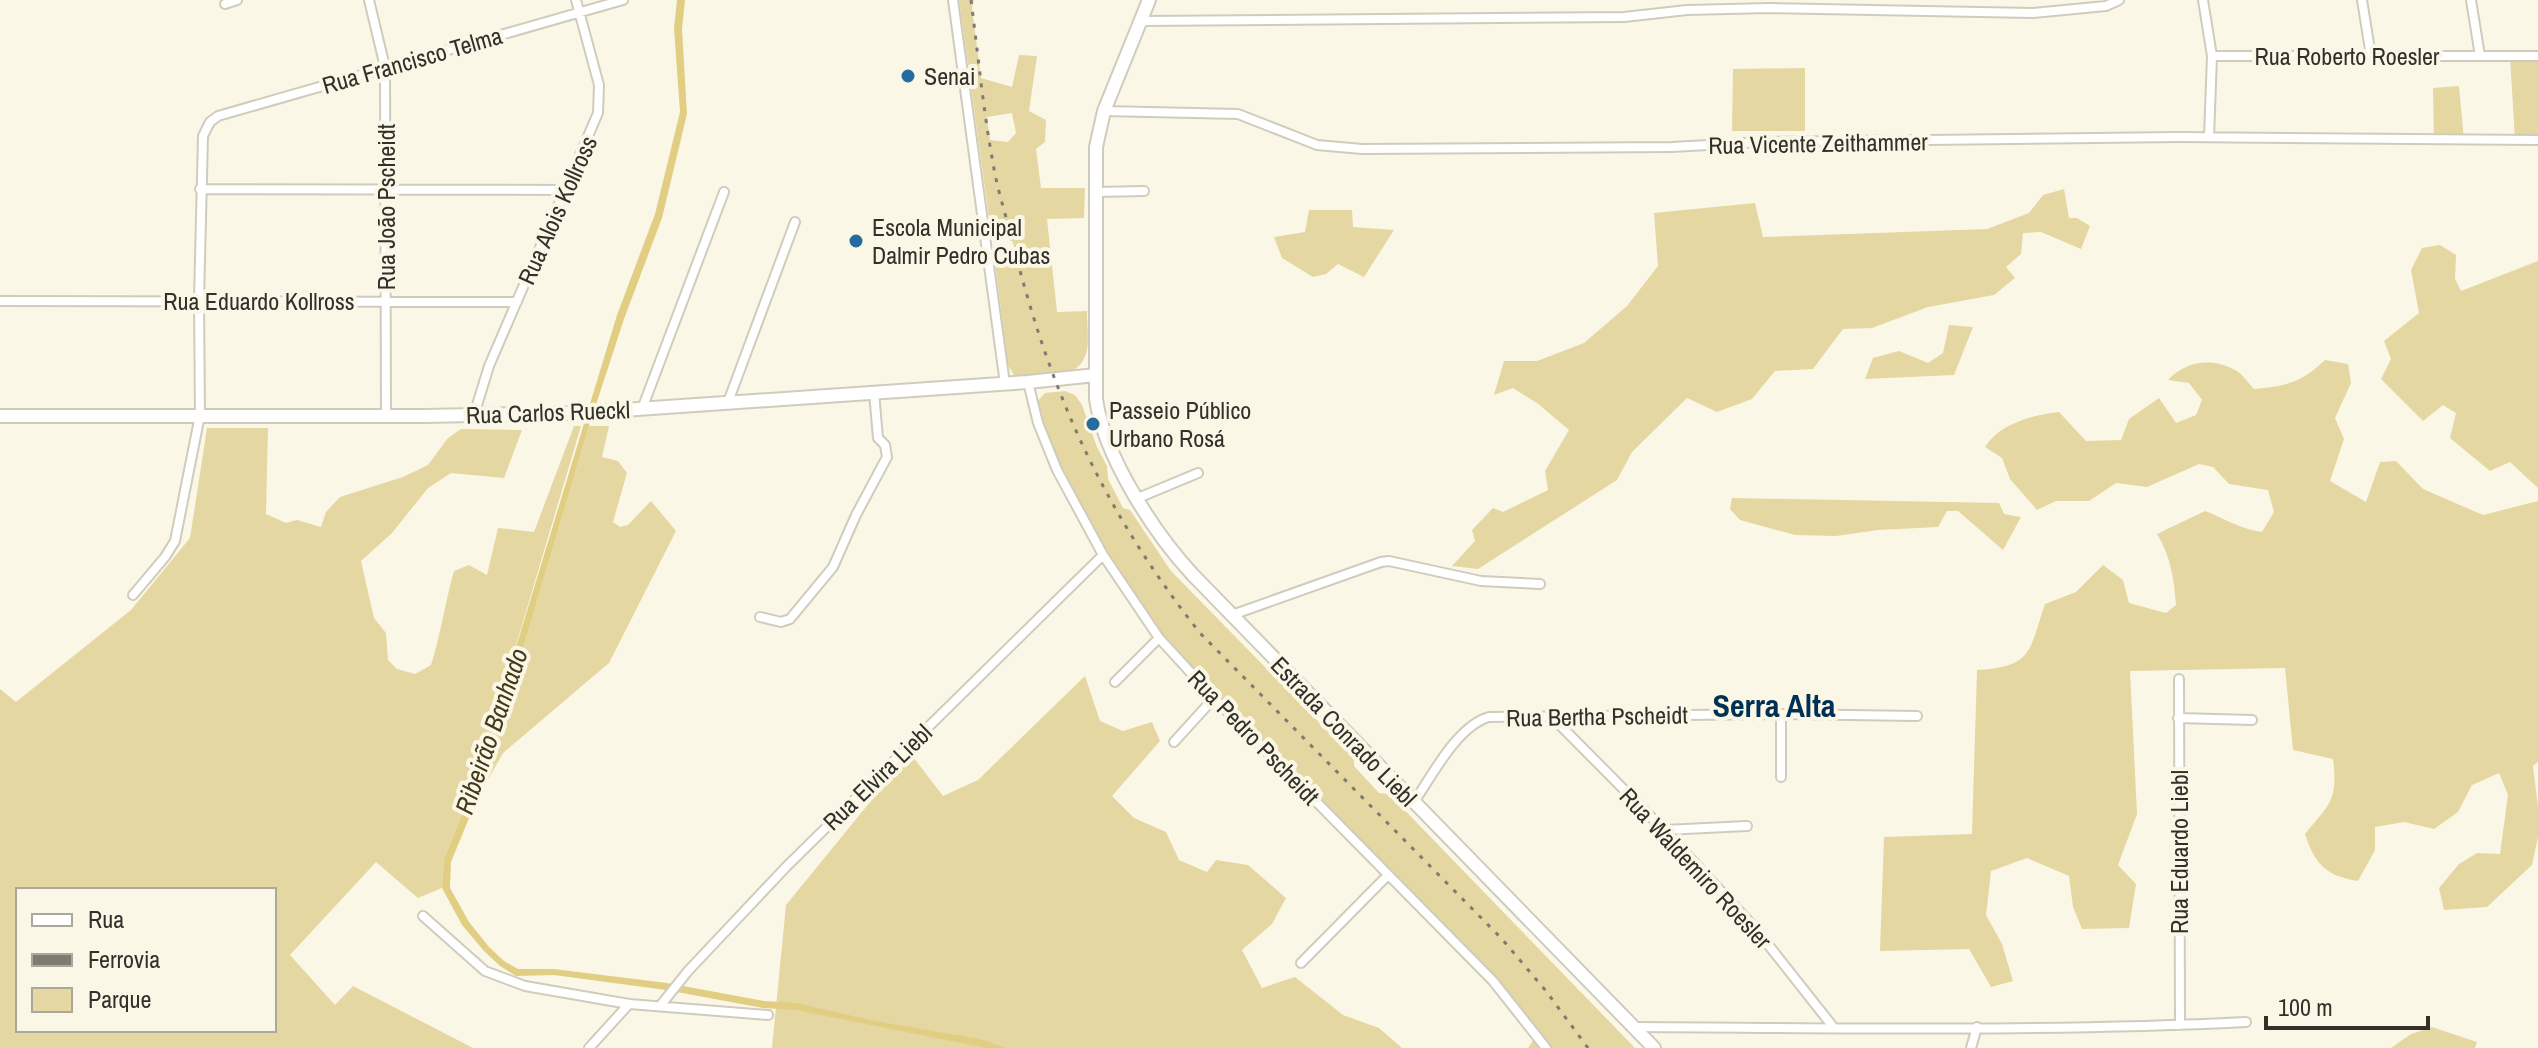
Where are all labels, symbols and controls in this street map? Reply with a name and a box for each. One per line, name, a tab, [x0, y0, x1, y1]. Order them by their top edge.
street label: Rua Francisco Telma	[318, 19, 506, 101]
street label: Rua Roberto Roesler	[2255, 40, 2440, 72]
place label: Senai	[924, 60, 975, 92]
marker: Senai	[899, 67, 917, 85]
street label: Rua João Pscheidt	[370, 123, 402, 290]
street label: Rua Vicente Zeithammer	[1708, 125, 1928, 161]
street label: Rua Alois Kollross	[510, 131, 604, 289]
place label: Escola Municipal Dalmir Pedro Cubas	[872, 211, 1050, 271]
marker: Escola Municipal Dalmir Pedro Cubas	[847, 232, 865, 250]
street label: Rua Eduardo Kollross	[163, 285, 355, 317]
street label: Rua Carlos Rueckl	[465, 393, 631, 431]
place label: Passeio Público Urbano Rosá	[1109, 394, 1251, 454]
marker: Passeio Público Urbano Rosá	[1084, 415, 1102, 433]
water label: Ribeirão Banhado	[446, 643, 536, 819]
street label: Estrada Conrado Liebl	[1264, 649, 1424, 813]
street label: Rua Pedro Pscheidt	[1181, 663, 1327, 812]
district label: Serra Alta	[1712, 684, 1836, 727]
street label: Rua Bertha Pscheidt	[1506, 698, 1689, 734]
street label: Rua Elvira Liebl	[816, 717, 938, 837]
street label: Rua Eduardo Liebl	[2163, 770, 2195, 934]
street label: Rua Waldemiro Roesler	[1613, 781, 1779, 956]
legend	[16, 888, 276, 1032]
text: Rua	[88, 903, 124, 935]
text: Ferrovia	[88, 943, 160, 975]
scale bar	[2266, 980, 2428, 1030]
text: Parque	[88, 983, 151, 1015]
text: 100 m	[2278, 991, 2333, 1023]

